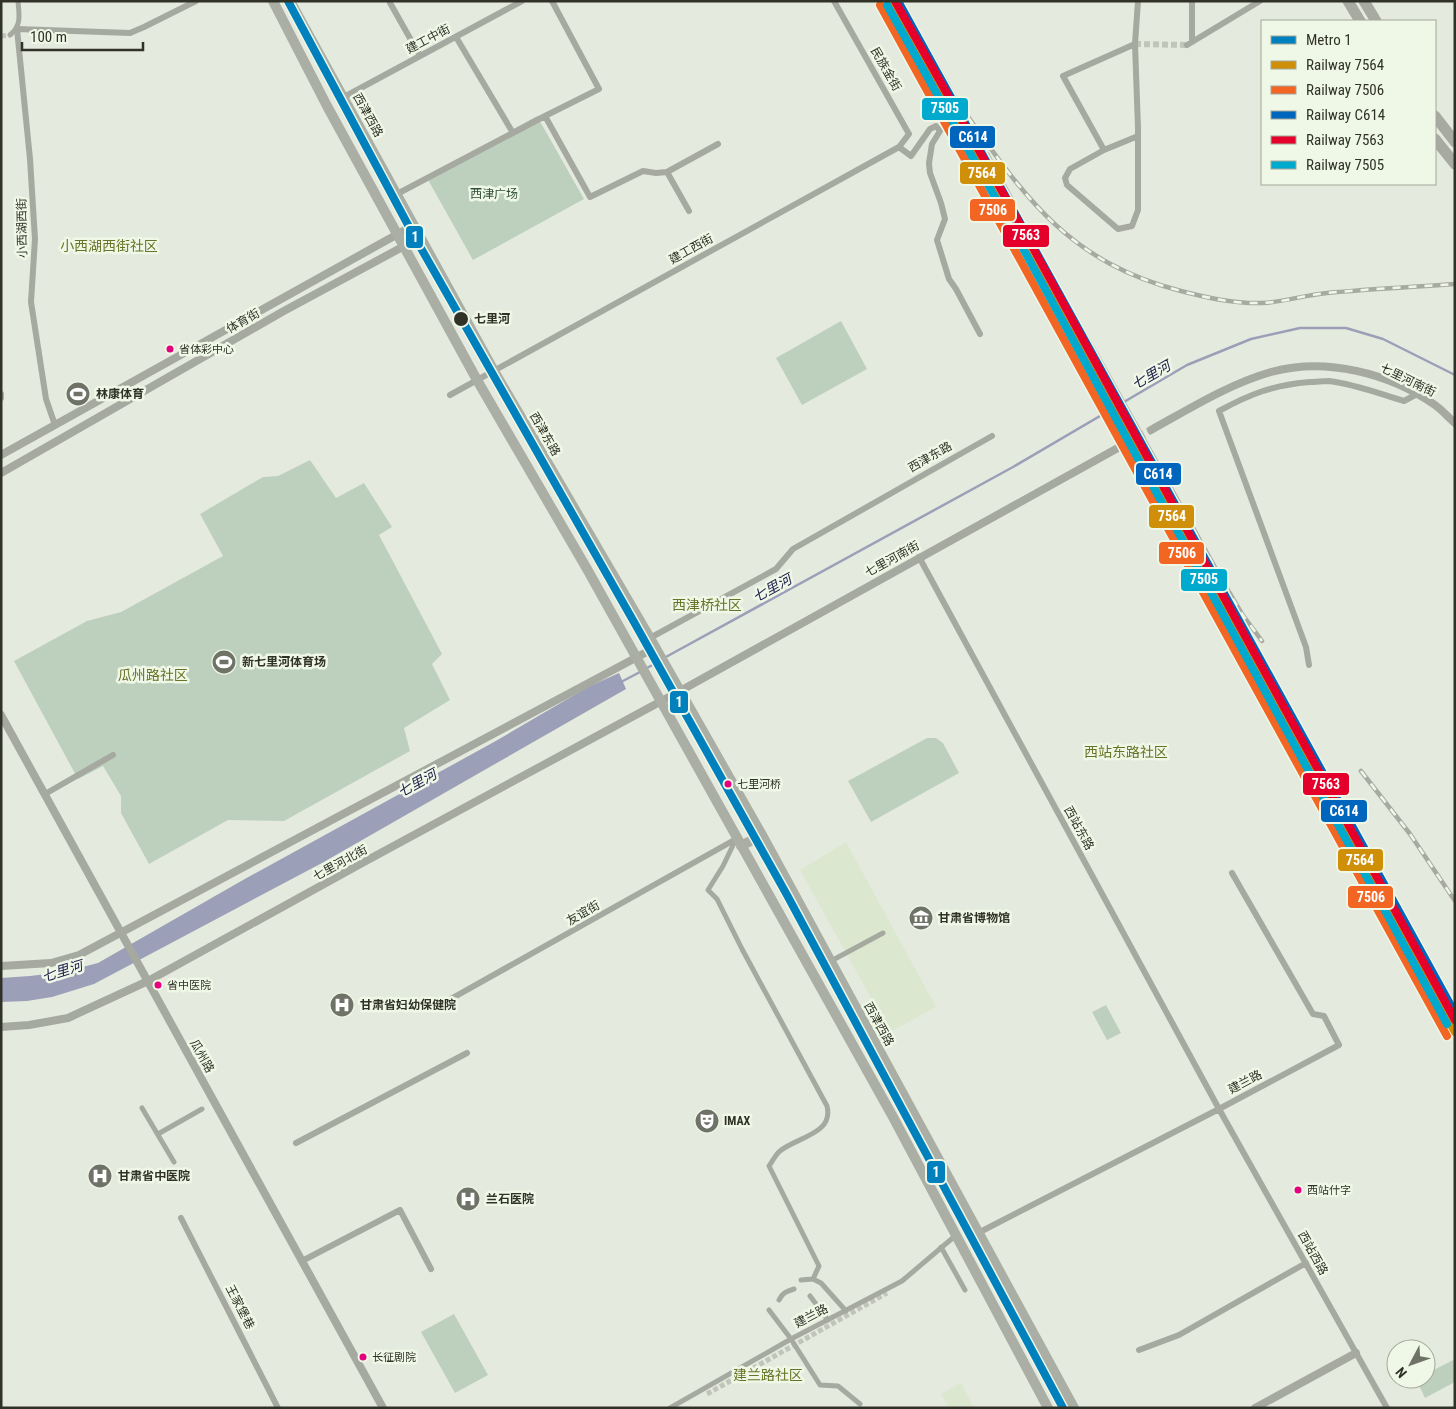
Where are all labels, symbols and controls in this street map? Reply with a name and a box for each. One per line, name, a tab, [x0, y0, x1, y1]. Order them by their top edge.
scale bar	[22, 20, 144, 52]
legend	[1261, 20, 1436, 185]
street label: 建工中街	[404, 22, 452, 56]
text: 100 m	[30, 28, 67, 46]
text: Metro 1	[1306, 31, 1352, 49]
street label: 民族金街	[868, 45, 904, 93]
text: Railway 7564	[1306, 56, 1384, 74]
text: Railway 7506	[1306, 81, 1384, 99]
street label: 西津西路	[350, 91, 386, 139]
line badge: 7505	[921, 97, 969, 121]
text: 7505	[931, 100, 959, 116]
text: Railway C614	[1306, 106, 1385, 124]
line badge: C614	[949, 125, 996, 149]
text: C614	[958, 129, 988, 145]
text: Railway 7563	[1306, 131, 1384, 149]
text: Railway 7505	[1306, 156, 1384, 174]
line badge: 7564	[959, 161, 1006, 185]
text: 7564	[968, 165, 996, 181]
park label: 西津广场	[470, 187, 518, 201]
street label: 小西湖西街	[14, 198, 30, 258]
line badge: 7506	[969, 198, 1016, 222]
text: 7506	[979, 202, 1007, 218]
line badge: 7563	[1002, 224, 1050, 248]
line badge: 1	[405, 225, 424, 249]
text: 7563	[1012, 227, 1040, 243]
text: 1	[411, 229, 419, 245]
street label: 建工西街	[667, 231, 715, 267]
district label: 小西湖西街社区	[60, 238, 158, 254]
street label: 体育街	[224, 306, 262, 336]
marker: 七里河	[452, 310, 470, 328]
place label: 七里河	[474, 312, 510, 326]
place label: 省体彩中心	[179, 343, 234, 356]
marker: 省体彩中心	[165, 344, 175, 354]
water label: 七里河	[1129, 356, 1176, 392]
street label: 七里河南街	[1378, 361, 1438, 399]
sports icon: 林康体育	[65, 381, 91, 407]
place label: 林康体育	[96, 387, 144, 401]
street label: 西津东路	[527, 410, 563, 458]
street label: 西津东路	[906, 439, 954, 475]
line badge: C614	[1135, 462, 1182, 486]
text: C614	[1143, 466, 1173, 482]
line badge: 7564	[1148, 504, 1195, 529]
text: 7564	[1158, 508, 1186, 524]
street label: 七里河南街	[862, 538, 922, 580]
line badge: 7506	[1158, 541, 1205, 565]
text: 7506	[1168, 545, 1196, 561]
line badge: 7505	[1180, 568, 1228, 592]
water label: 七里河	[750, 569, 797, 605]
text: 7505	[1190, 571, 1218, 587]
district label: 西津桥社区	[672, 597, 742, 613]
sports icon: 新七里河体育场	[211, 649, 237, 675]
place label: 新七里河体育场	[242, 655, 326, 669]
district label: 瓜州路社区	[118, 667, 188, 683]
line badge: 1	[669, 690, 689, 714]
text: 1	[675, 694, 683, 710]
district label: 西站东路社区	[1084, 744, 1168, 760]
water label: 七里河	[395, 764, 442, 800]
line badge: 7563	[1302, 772, 1350, 796]
text: 7563	[1312, 776, 1340, 792]
place label: 七里河桥	[737, 778, 781, 791]
marker: 七里河桥	[723, 779, 733, 789]
line badge: C614	[1320, 799, 1368, 823]
text: C614	[1329, 803, 1359, 819]
street label: 西站东路	[1061, 804, 1097, 852]
street label: 七里河北街	[310, 842, 370, 884]
line badge: 7564	[1337, 848, 1384, 872]
text: 7564	[1346, 852, 1374, 868]
line badge: 7506	[1347, 885, 1394, 909]
text: 7506	[1357, 889, 1385, 905]
street label: 友谊街	[564, 898, 602, 928]
museum icon: 甘肃省博物馆	[908, 905, 934, 931]
place label: 甘肃省博物馆	[938, 911, 1010, 925]
water label: 七里河	[40, 956, 87, 985]
place label: 省中医院	[167, 979, 211, 992]
marker: 省中医院	[153, 980, 163, 990]
hospital icon: 甘肃省妇幼保健院	[329, 992, 355, 1018]
place label: 甘肃省妇幼保健院	[360, 998, 456, 1012]
street label: 西津西路	[861, 1000, 897, 1048]
street label: 瓜州路	[187, 1037, 217, 1075]
street label: 建兰路	[1226, 1067, 1264, 1097]
theatre icon: IMAX	[694, 1108, 720, 1134]
place label: IMAX	[724, 1114, 751, 1128]
line badge: 1	[926, 1160, 946, 1184]
hospital icon: 甘肃省中医院	[87, 1163, 113, 1189]
text: 1	[932, 1164, 940, 1180]
place label: 甘肃省中医院	[118, 1169, 190, 1183]
place label: 西站什字	[1307, 1184, 1351, 1197]
marker: 西站什字	[1293, 1185, 1303, 1195]
hospital icon: 兰石医院	[455, 1186, 481, 1212]
place label: 兰石医院	[486, 1192, 534, 1206]
street label: 西站西路	[1295, 1229, 1331, 1277]
street label: 王家堡巷	[223, 1282, 257, 1332]
street label: 建兰路	[792, 1301, 830, 1331]
north arrow	[1386, 1339, 1436, 1389]
place label: 长征剧院	[372, 1351, 416, 1364]
marker: 长征剧院	[358, 1352, 368, 1362]
text: N	[1392, 1364, 1410, 1381]
district label: 建兰路社区	[733, 1367, 803, 1383]

